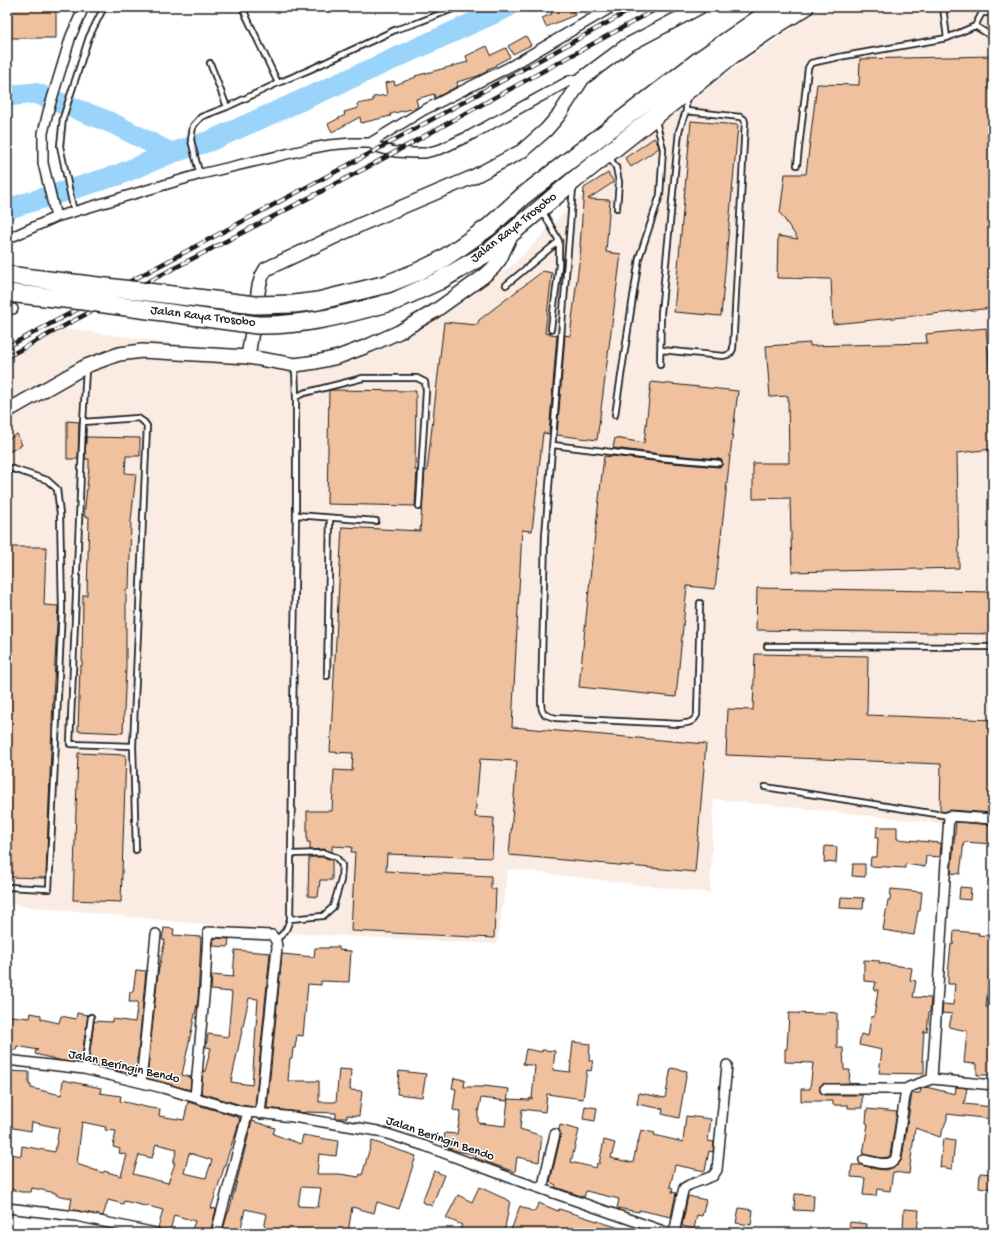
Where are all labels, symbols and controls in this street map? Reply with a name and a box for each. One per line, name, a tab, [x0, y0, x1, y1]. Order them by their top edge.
street label: Jalan Raya Trosobo	[468, 189, 560, 266]
street label: Jalan Raya Trosobo	[150, 303, 257, 331]
street label: Jalan Beringin Bendo	[67, 1047, 181, 1087]
street label: Jalan Beringin Bendo	[384, 1113, 496, 1165]

